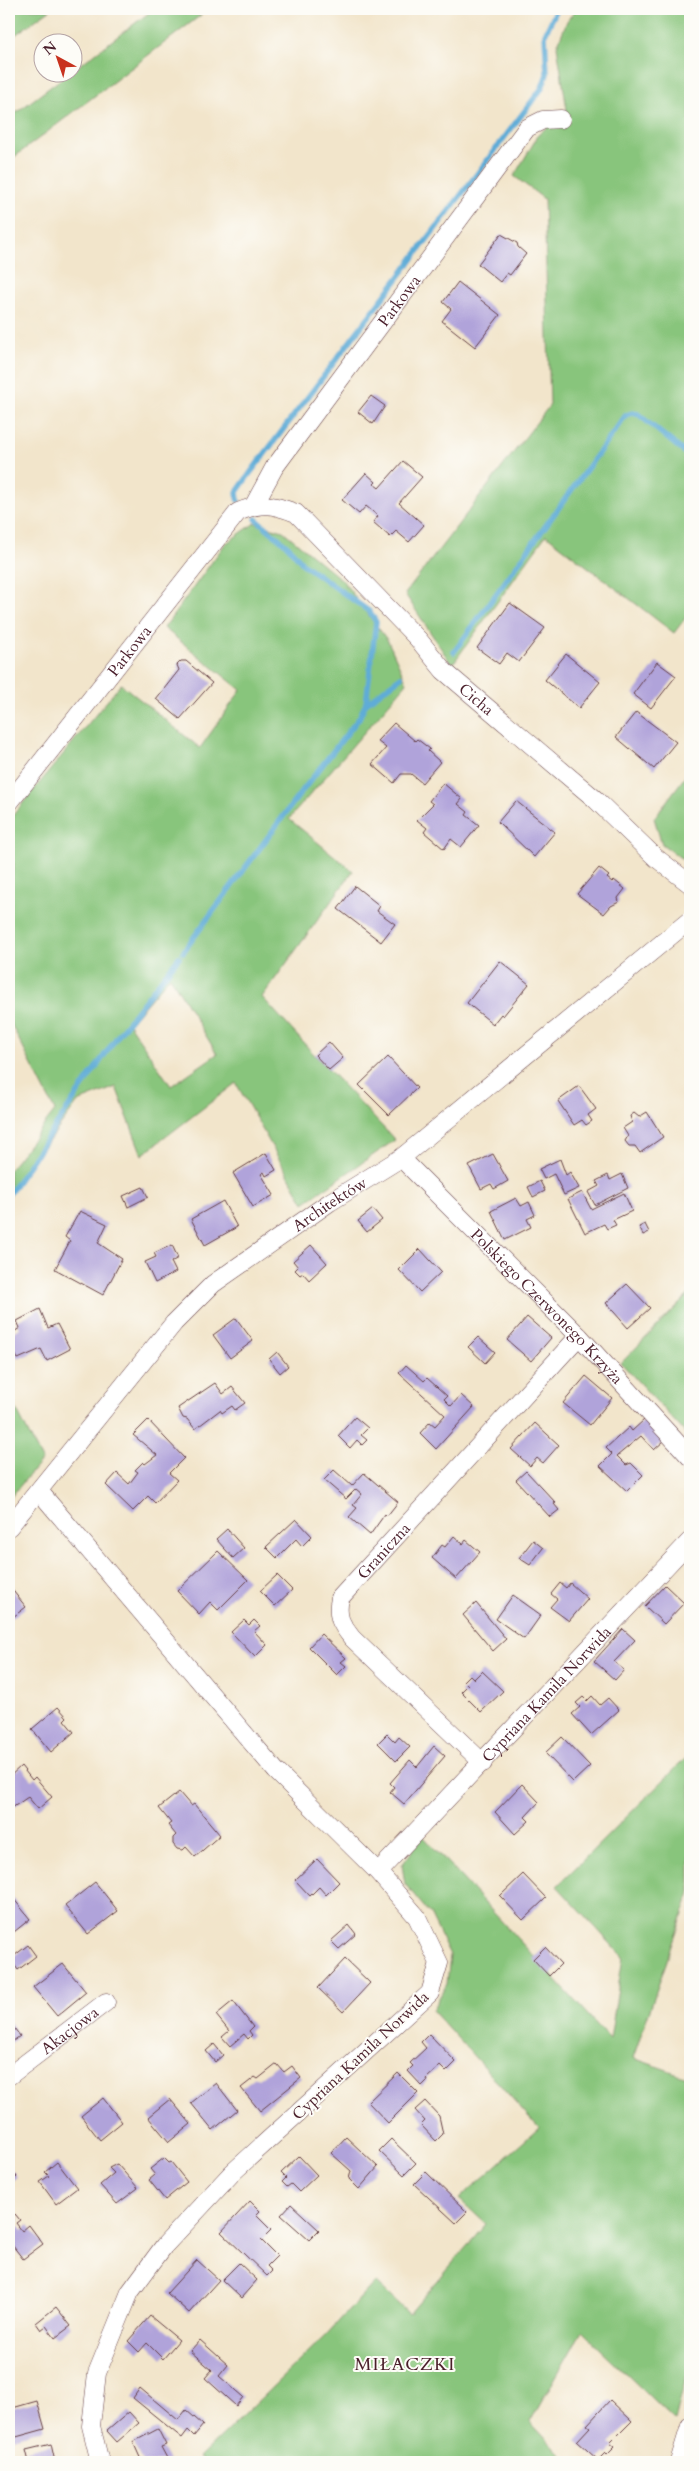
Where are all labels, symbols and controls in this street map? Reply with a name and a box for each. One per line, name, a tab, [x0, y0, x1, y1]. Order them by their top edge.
north arrow	[32, 32, 82, 82]
text: N	[39, 37, 61, 60]
street label: Parkowa	[373, 271, 426, 331]
street label: Parkowa	[103, 621, 157, 681]
street label: Cicha	[454, 678, 498, 721]
street label: Architektów	[288, 1172, 372, 1237]
street label: Polskiego Czerwonego Krzyża	[466, 1224, 628, 1389]
street label: Graniczna	[352, 1518, 416, 1584]
street label: Cypriana Kamila Norwida	[477, 1621, 617, 1767]
street label: Cypriana Kamila Norwida	[287, 1986, 434, 2125]
street label: Akacjowa	[37, 2002, 103, 2060]
district label: MIŁACZKI	[355, 2352, 455, 2377]

